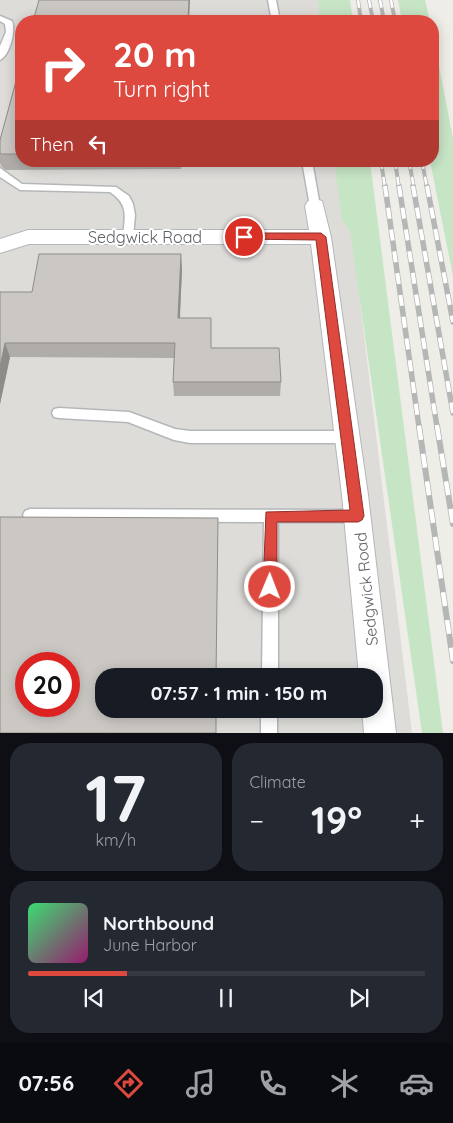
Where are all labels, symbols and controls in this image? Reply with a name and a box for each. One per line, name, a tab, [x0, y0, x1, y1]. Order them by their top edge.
text: 20 m	[113, 32, 196, 76]
icon: right	[30, 35, 95, 100]
text: Turn right	[113, 75, 210, 103]
icon: left	[84, 130, 112, 158]
text: Then	[30, 132, 74, 156]
pin	[223, 216, 265, 258]
icon: arrive	[230, 223, 258, 251]
street label: Sedgwick Road	[88, 227, 202, 247]
street label: Sedgwick Road	[350, 531, 382, 647]
position arrow	[243, 560, 295, 612]
speed limit sign: 20	[15, 652, 80, 717]
text: 07:57 · 1 min · 150 m	[151, 681, 327, 705]
text: 17	[85, 757, 146, 838]
text: Climate	[250, 772, 306, 792]
text: 19°	[311, 796, 362, 844]
text: −	[250, 803, 264, 838]
text: +	[409, 803, 425, 838]
text: km/h	[95, 830, 136, 850]
text: Northbound	[103, 911, 214, 935]
text: June Harbor	[103, 935, 197, 955]
icon: previous	[80, 984, 108, 1012]
icon: pause	[212, 984, 240, 1012]
icon: next	[345, 984, 373, 1012]
icon: directions	[111, 1066, 146, 1101]
icon: music	[183, 1066, 218, 1101]
icon: phone	[255, 1066, 290, 1101]
icon: climate	[327, 1066, 362, 1101]
icon: car	[399, 1066, 434, 1101]
text: 07:56	[19, 1069, 74, 1097]

